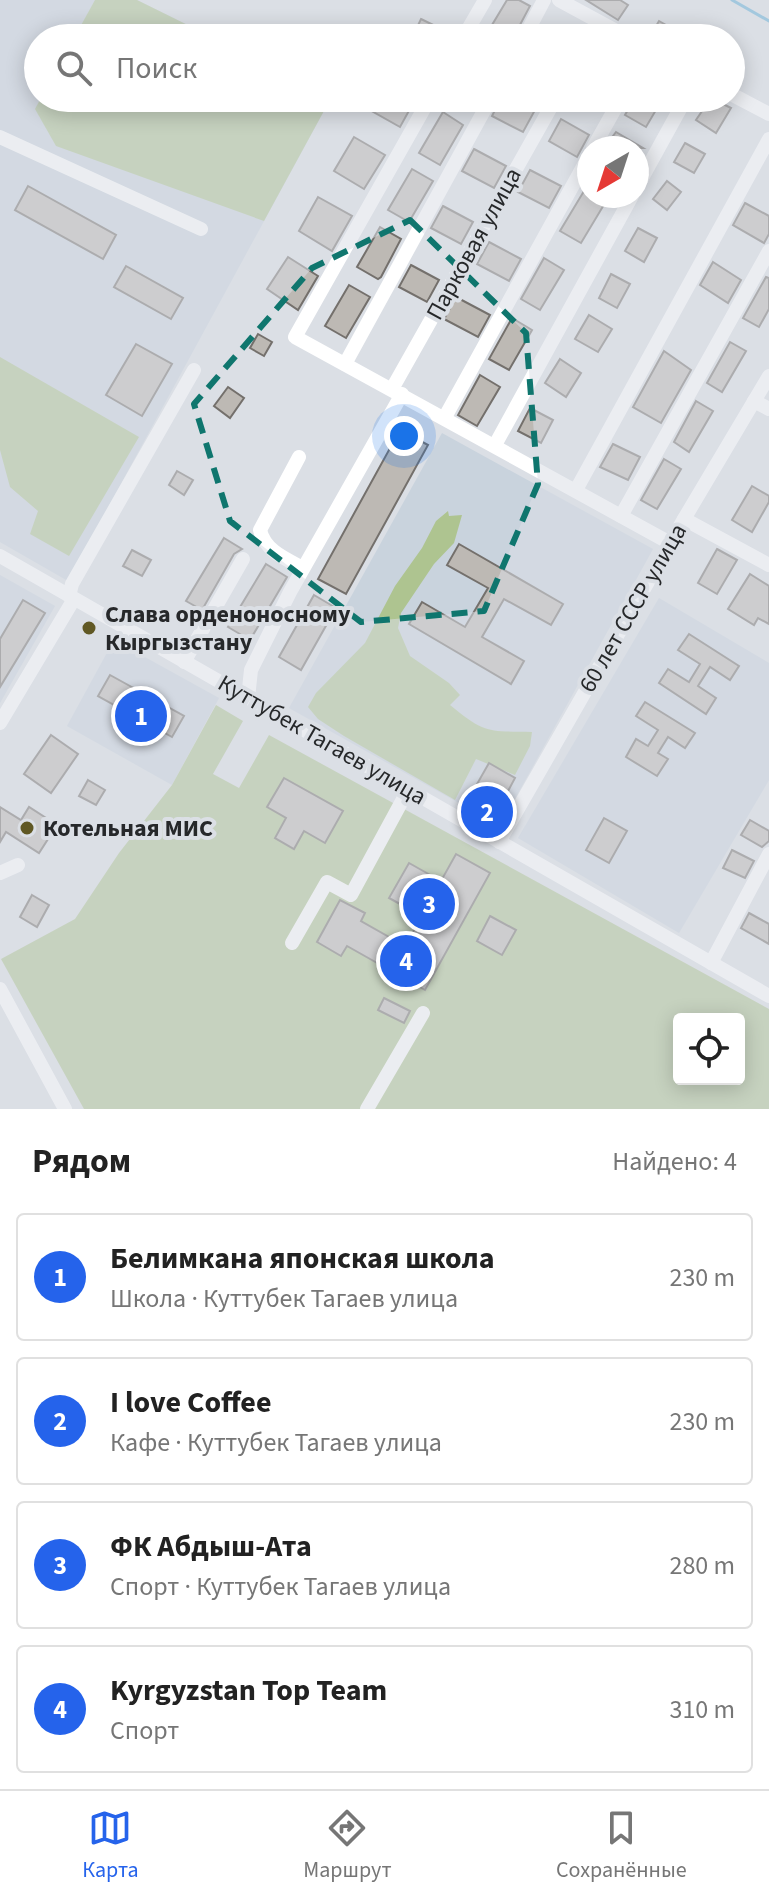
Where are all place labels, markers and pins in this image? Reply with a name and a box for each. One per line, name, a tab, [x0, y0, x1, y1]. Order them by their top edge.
place label: Слава орденоносному Кыргызстану	[105, 597, 351, 660]
marker: Слава орденоносному Кыргызстану	[80, 619, 98, 637]
pin: 1	[115, 686, 167, 746]
pin: 2	[461, 782, 513, 842]
place label: Котельная МИС	[43, 811, 213, 846]
marker: Котельная МИС	[18, 819, 36, 837]
pin: 3	[403, 874, 455, 934]
pin: 4	[380, 931, 432, 991]

